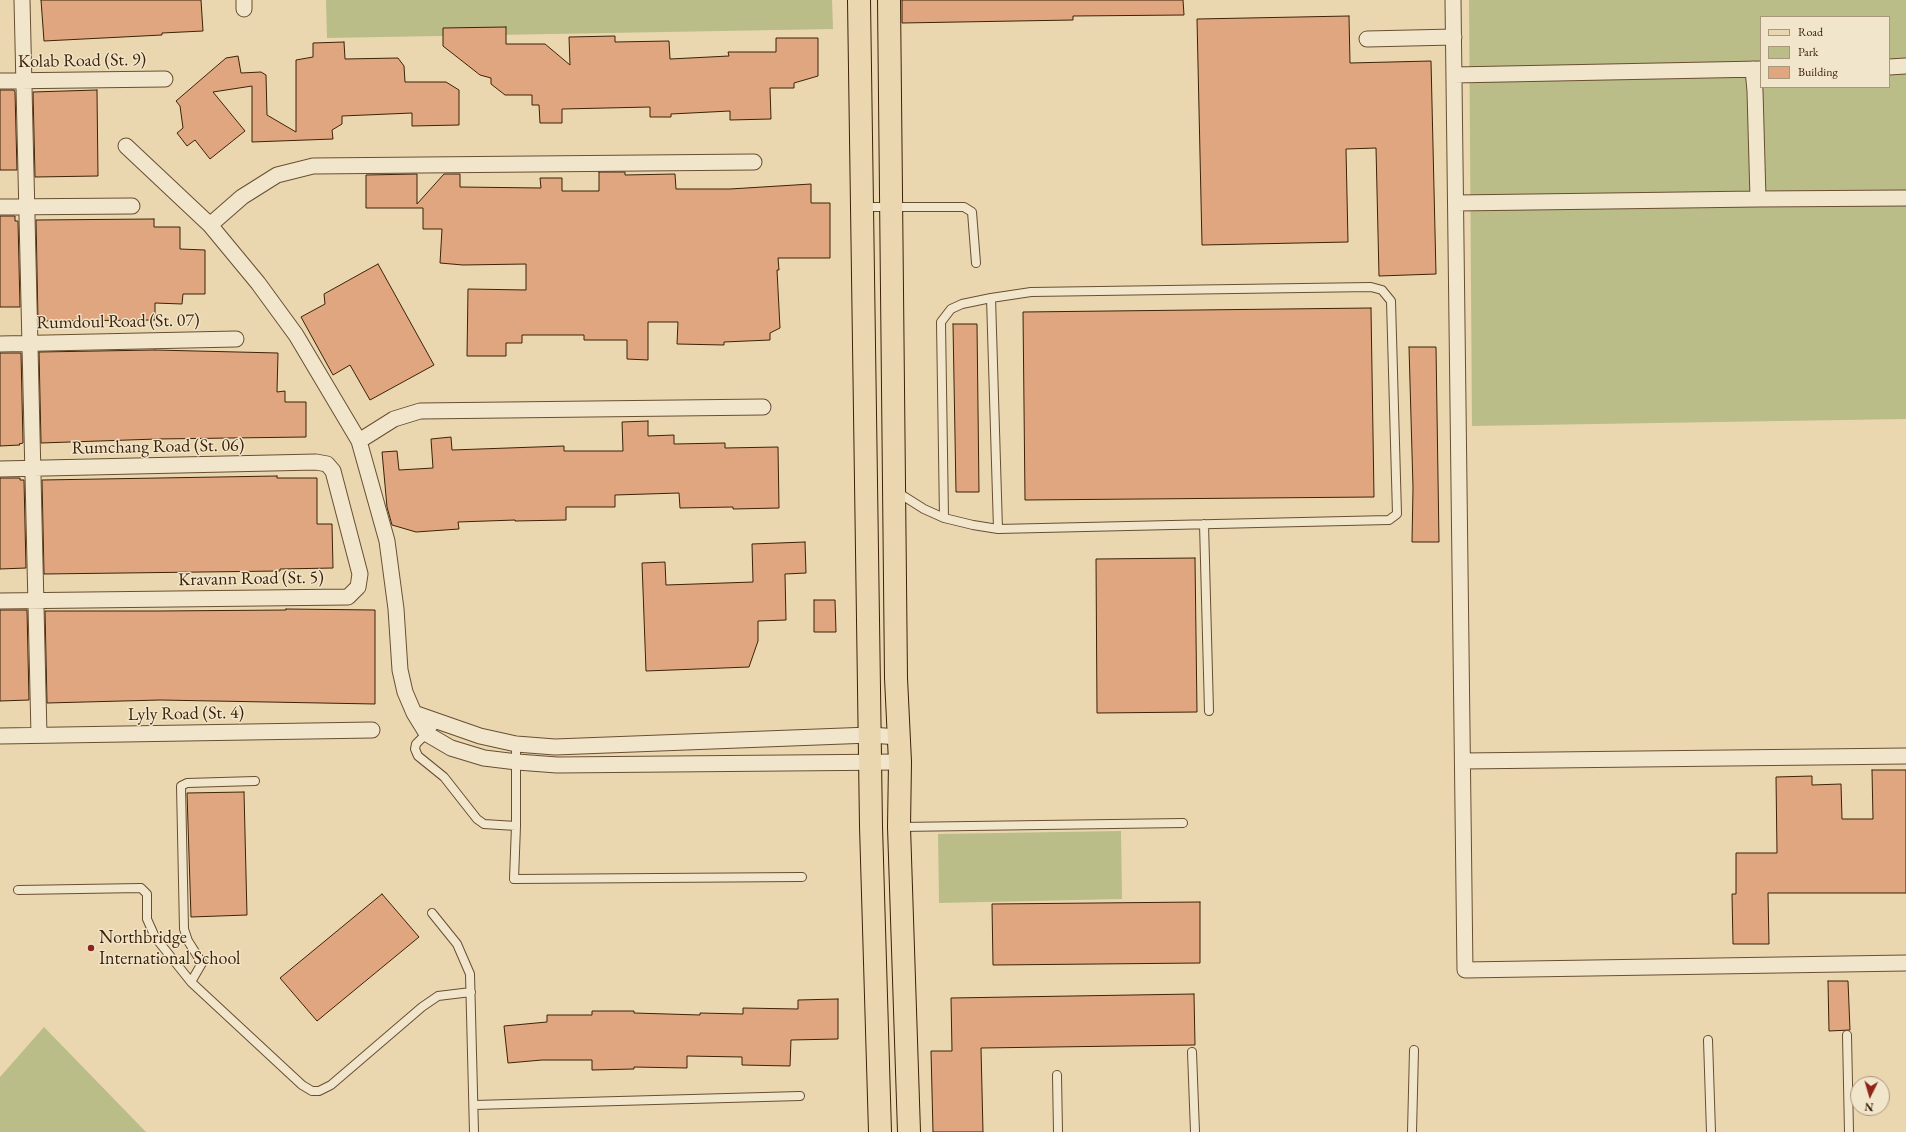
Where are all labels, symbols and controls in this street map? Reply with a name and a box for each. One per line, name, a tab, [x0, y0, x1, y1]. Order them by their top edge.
legend	[1760, 16, 1890, 88]
text: Road	[1798, 24, 1823, 40]
text: Park	[1798, 44, 1818, 60]
street label: Kolab Road (St. 9)	[18, 49, 146, 73]
text: Building	[1798, 64, 1838, 80]
street label: Rumdoul Road (St. 07)	[36, 310, 200, 334]
street label: Rumchang Road (St. 06)	[71, 435, 245, 459]
street label: Kravann Road (St. 5)	[178, 567, 324, 591]
street label: Lyly Road (St. 4)	[128, 702, 244, 726]
place label: Northbridge International School	[99, 927, 240, 970]
marker: Northbridge International School	[86, 943, 96, 953]
north arrow	[1850, 1076, 1890, 1116]
text: N	[1864, 1100, 1874, 1114]

